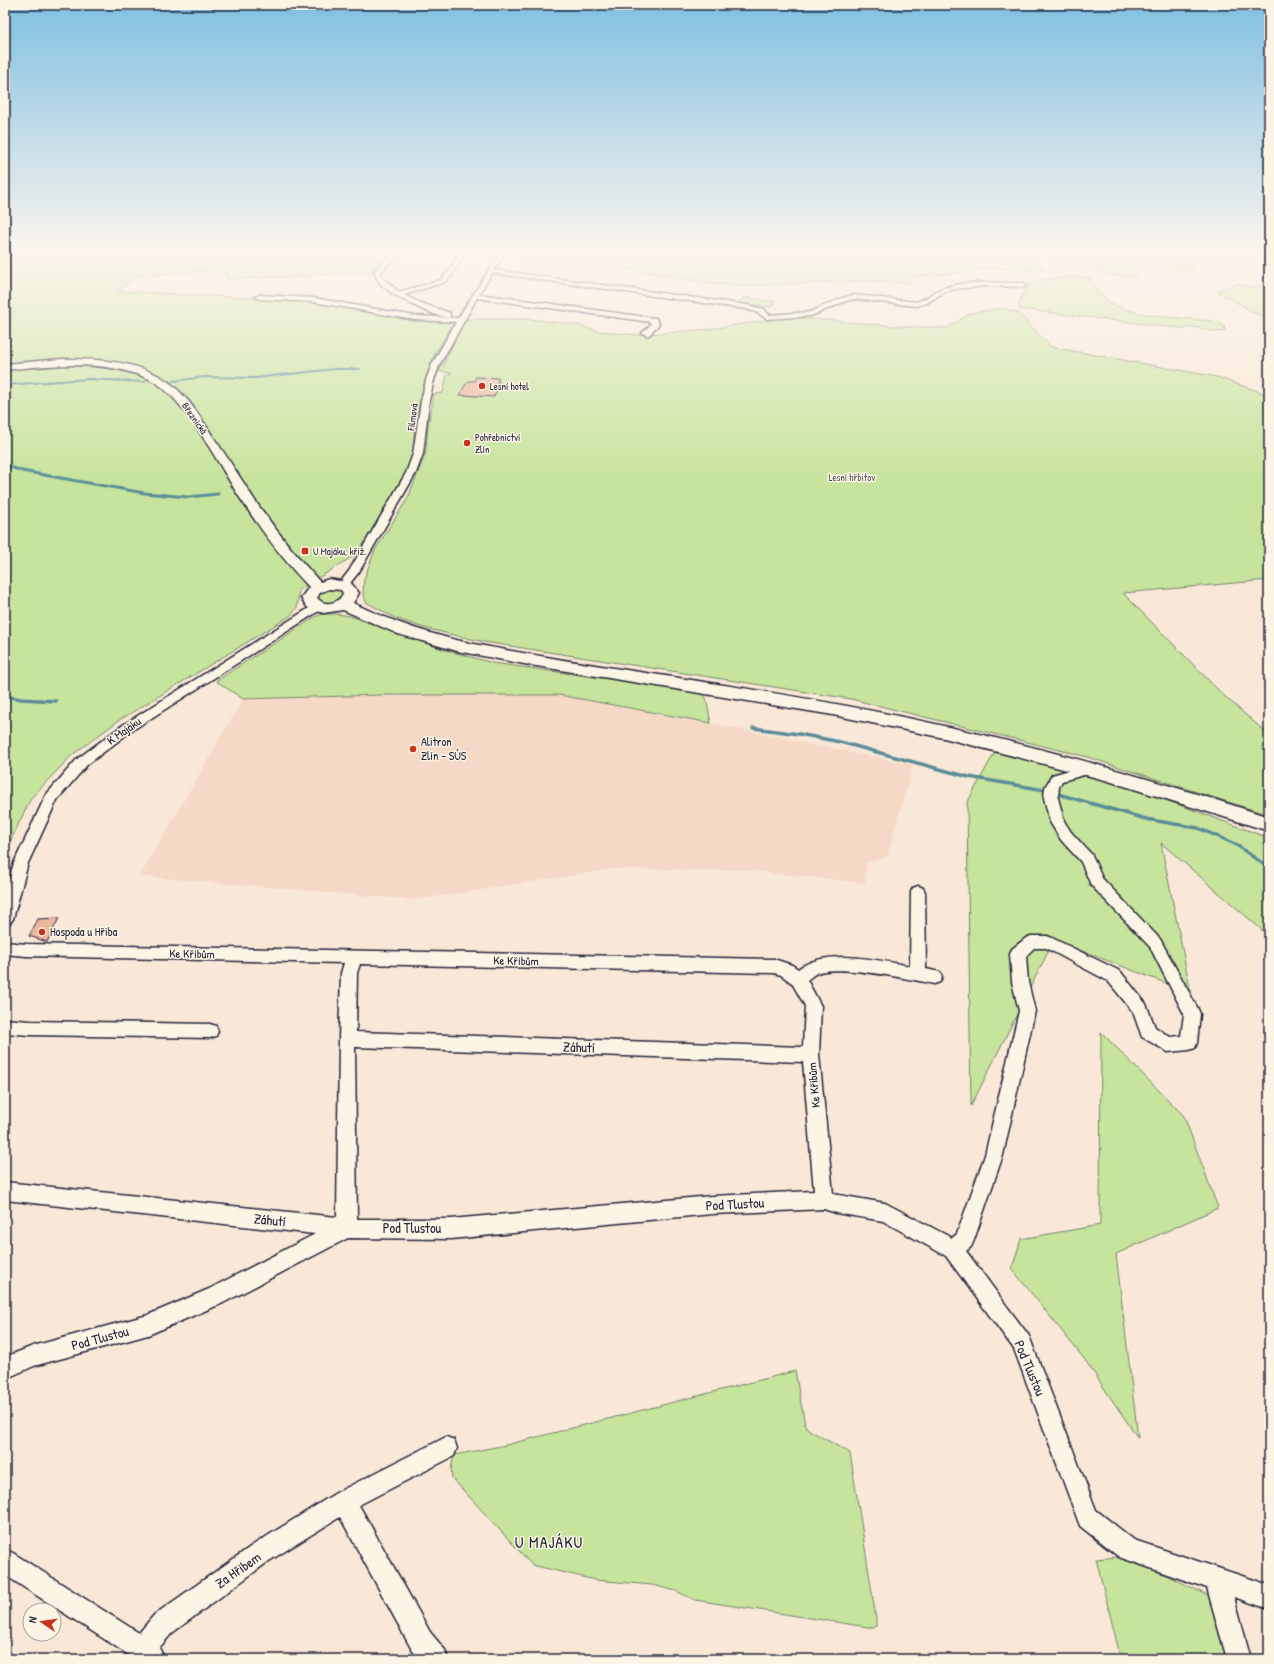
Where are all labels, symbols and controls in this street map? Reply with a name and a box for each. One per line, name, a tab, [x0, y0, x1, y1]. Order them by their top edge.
place label: Lesní hotel	[490, 380, 529, 393]
marker: Lesní hotel	[477, 381, 487, 391]
street label: Březnická	[179, 400, 210, 437]
street label: Filmová	[404, 403, 421, 432]
place label: Pohřebnictví Zlín	[475, 431, 520, 456]
marker: Pohřebnictví Zlín	[462, 438, 472, 448]
park label: Lesní hřbitov	[829, 471, 875, 484]
place label: U Majáku, křiž.	[313, 545, 366, 558]
marker: U Majáku, křiž.	[300, 546, 310, 556]
street label: K Majáku	[103, 713, 144, 749]
place label: Alitron Zlín - SÚS	[421, 733, 467, 764]
marker: Alitron Zlín - SÚS	[408, 744, 418, 754]
place label: Hospoda u Hřiba	[50, 923, 118, 940]
marker: Hospoda u Hřiba	[37, 927, 47, 937]
street label: Ke Křibům	[169, 945, 215, 962]
street label: Ke Křibům	[493, 952, 539, 969]
street label: Záhutí	[563, 1036, 595, 1057]
street label: Ke Křibům	[803, 1062, 824, 1108]
street label: Pod Tlustou	[705, 1192, 765, 1215]
street label: Záhutí	[253, 1208, 287, 1231]
street label: Pod Tlustou	[383, 1218, 442, 1237]
street label: Pod Tlustou	[69, 1321, 131, 1354]
street label: Pod Tlustou	[1010, 1337, 1051, 1399]
district label: U MAJÁKU	[515, 1531, 583, 1553]
street label: Za Hřibem	[211, 1547, 264, 1592]
north arrow	[22, 1602, 62, 1642]
text: N	[25, 1615, 40, 1624]

